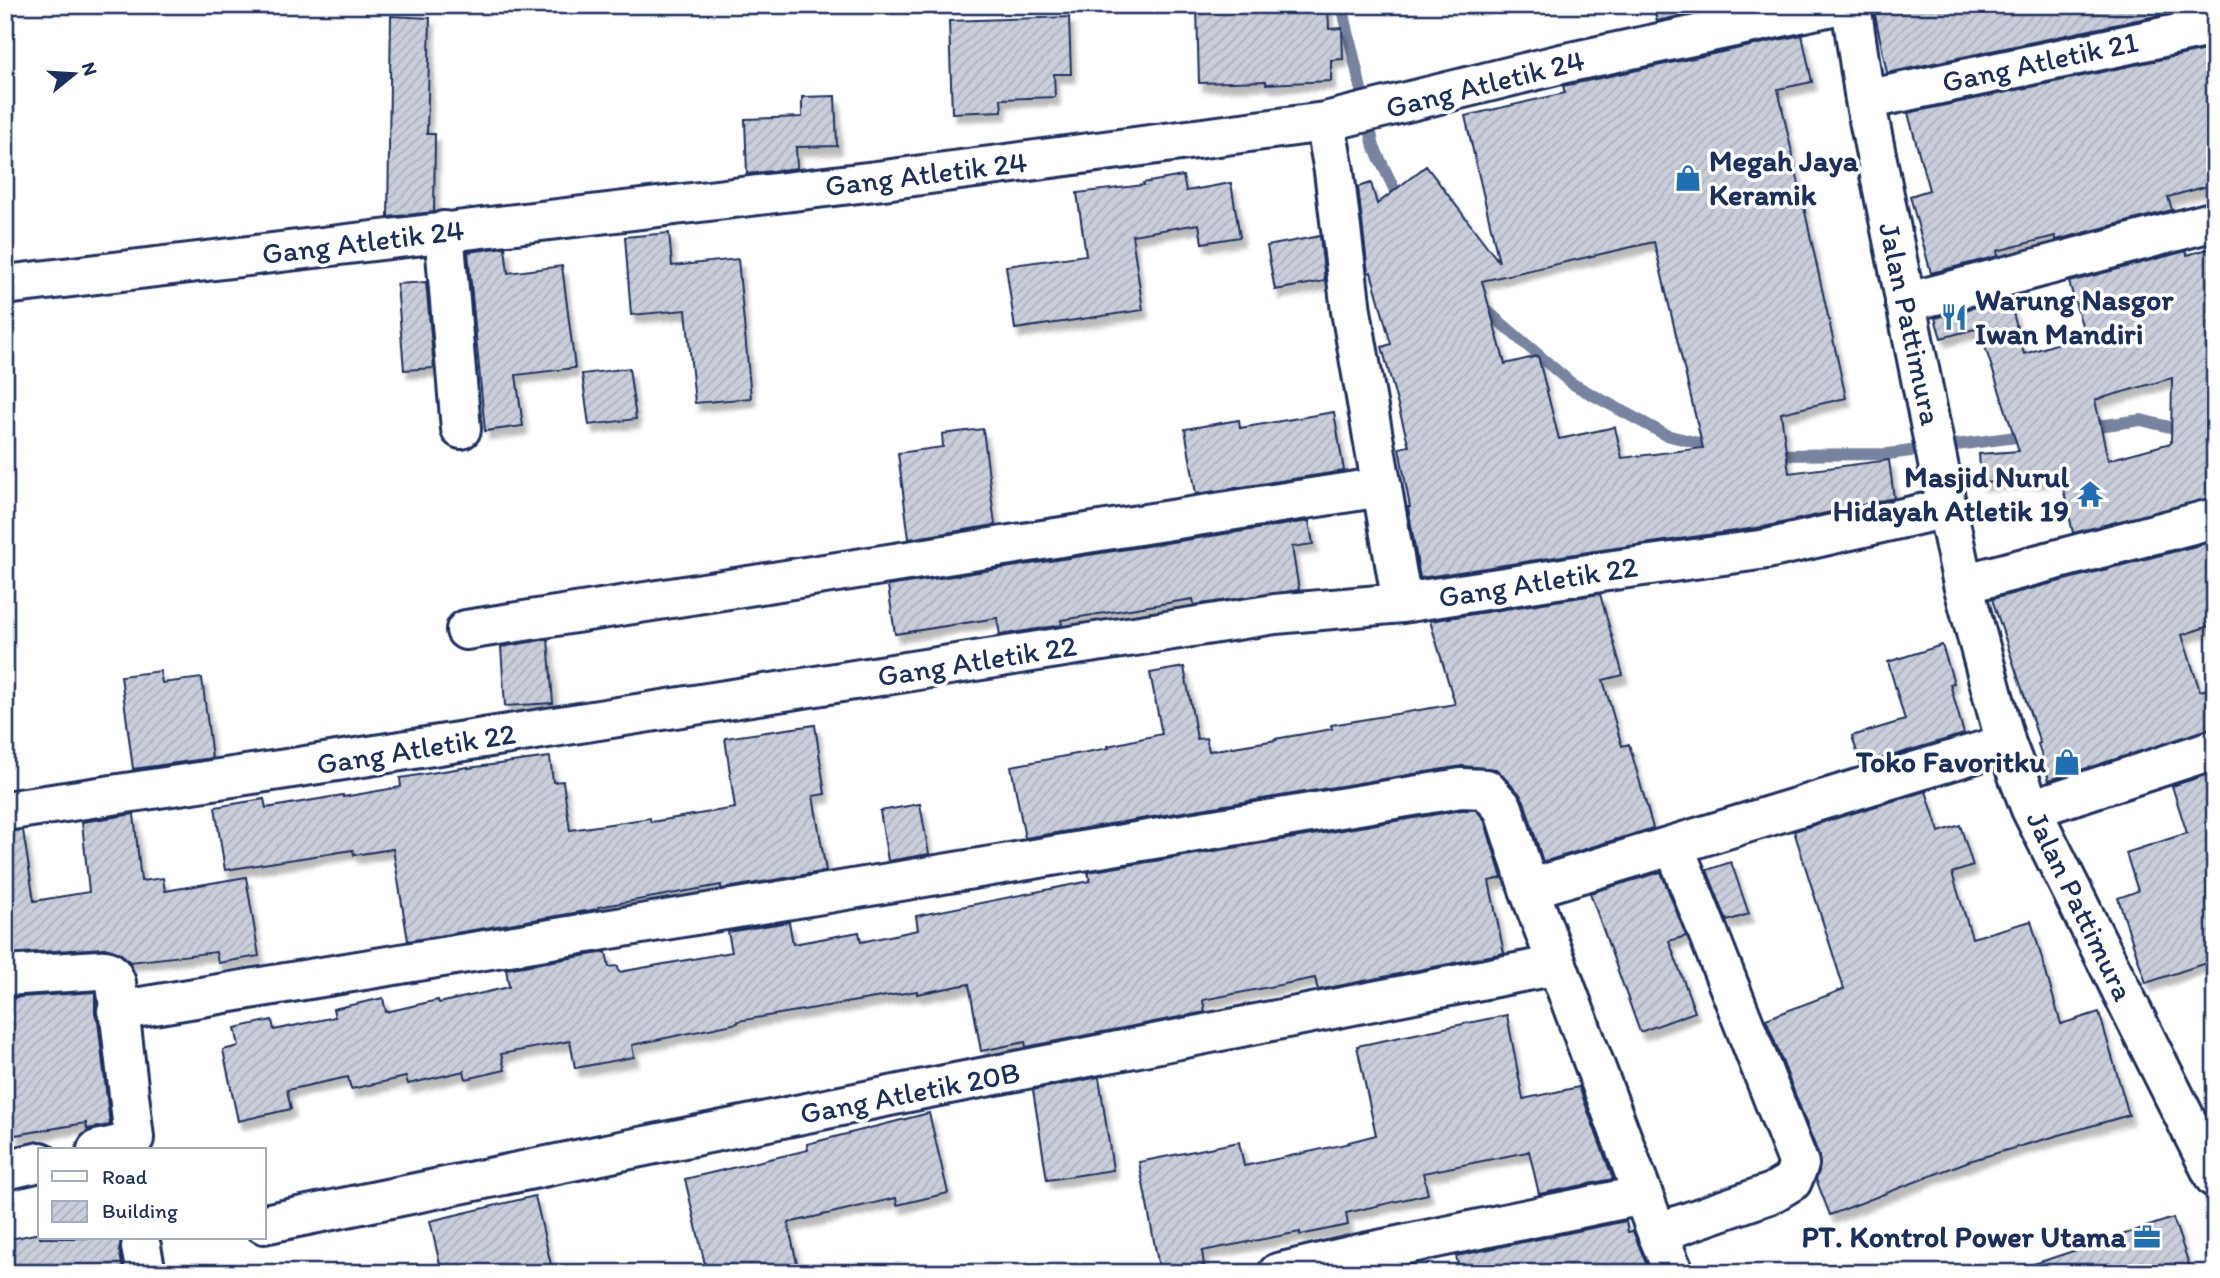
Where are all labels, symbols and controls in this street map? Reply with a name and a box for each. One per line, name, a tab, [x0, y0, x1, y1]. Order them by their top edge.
street label: Gang Atletik 21	[1939, 23, 2141, 100]
north arrow	[38, 38, 108, 108]
street label: Gang Atletik 24	[1382, 41, 1588, 126]
text: N	[77, 59, 103, 79]
place label: Megah Jaya Keramik	[1709, 142, 1859, 213]
street label: Gang Atletik 24	[823, 143, 1029, 204]
shop icon: Megah Jaya Keramik	[1673, 163, 1703, 193]
street label: Gang Atletik 24	[260, 211, 466, 272]
street label: Jalan Pattimura	[1871, 219, 1950, 429]
place label: Warung Nasgor Iwan Mandiri	[1975, 281, 2174, 352]
restaurant icon: Warung Nasgor Iwan Mandiri	[1939, 302, 1969, 332]
place label: Masjid Nurul Hidayah Atletik 19	[1833, 458, 2070, 529]
temple icon: Masjid Nurul Hidayah Atletik 19	[2075, 479, 2105, 509]
street label: Gang Atletik 22	[1436, 547, 1640, 616]
street label: Gang Atletik 22	[875, 626, 1079, 695]
street label: Gang Atletik 22	[314, 714, 518, 783]
place label: Toko Favoritku	[1855, 743, 2046, 780]
shop icon: Toko Favoritku	[2052, 747, 2082, 777]
street label: Jalan Pattimura	[2019, 805, 2143, 1007]
street label: Gang Atletik 20B	[797, 1053, 1023, 1132]
legend	[38, 1148, 266, 1240]
text: Road	[102, 1164, 148, 1189]
text: Building	[102, 1198, 178, 1223]
place label: PT. Kontrol Power Utama	[1801, 1218, 2126, 1255]
office icon: PT. Kontrol Power Utama	[2132, 1222, 2162, 1252]

